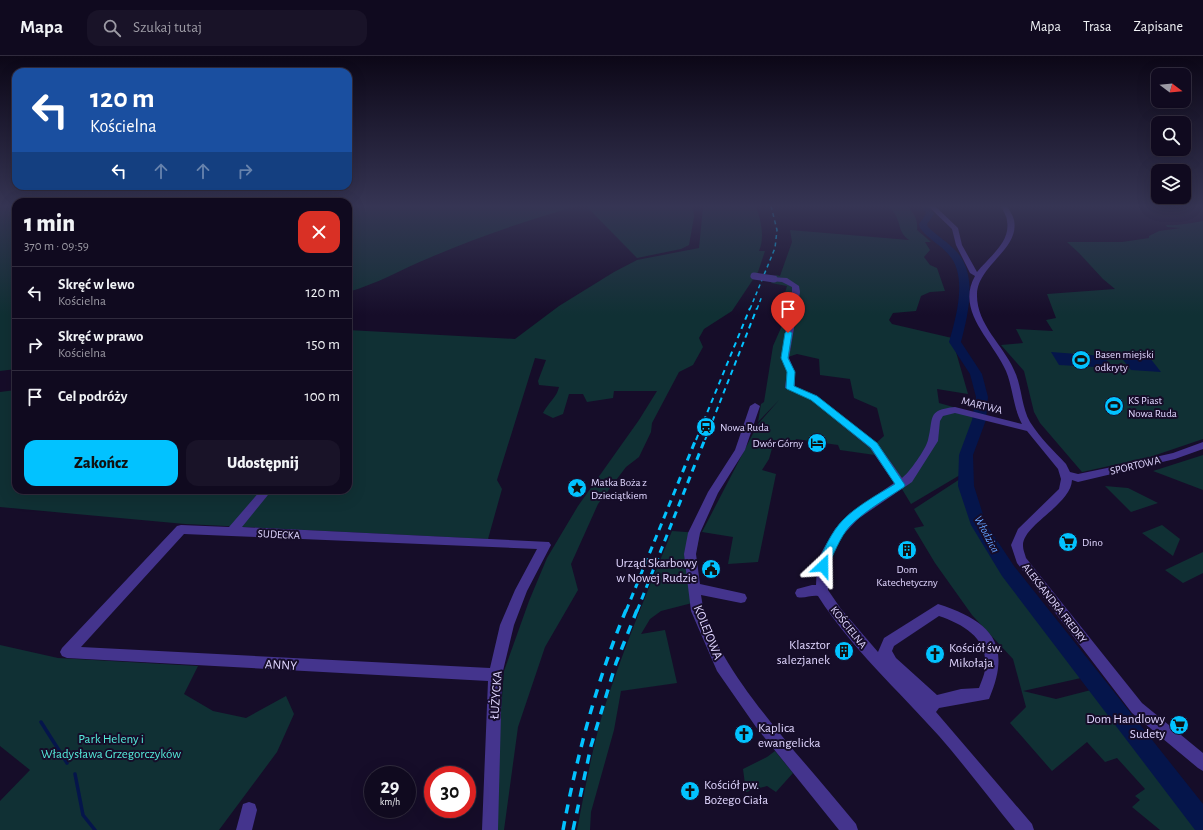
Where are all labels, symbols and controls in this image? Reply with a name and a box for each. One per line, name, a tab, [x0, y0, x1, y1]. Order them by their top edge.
search box	[87, 10, 367, 46]
icon: search	[101, 17, 123, 39]
text: Mapa	[20, 18, 63, 37]
text: Szukaj tutaj	[133, 20, 202, 35]
text: Mapa	[1030, 20, 1061, 34]
text: Trasa	[1083, 20, 1111, 34]
text: Zapisane	[1133, 20, 1183, 34]
north arrow	[1151, 68, 1191, 108]
map controls	[1151, 68, 1191, 204]
icon: left	[24, 84, 76, 136]
text: 120 m	[90, 85, 155, 113]
button: search	[1151, 116, 1191, 156]
text: Kościelna	[90, 118, 157, 136]
icon: left	[108, 160, 130, 182]
icon: ahead	[150, 160, 172, 182]
icon: ahead	[192, 160, 214, 182]
icon: right	[234, 160, 256, 182]
button: layers	[1151, 164, 1191, 204]
button: close	[298, 211, 340, 253]
text: 1 min	[24, 212, 75, 236]
text: 370 m · 09:59	[24, 240, 89, 253]
text: Skręć w lewo	[58, 277, 135, 292]
icon: left	[24, 282, 46, 304]
text: 120 m	[306, 285, 340, 300]
pin	[771, 292, 805, 333]
text: Kościelna	[58, 295, 106, 308]
icon: arrive	[777, 298, 799, 320]
text: Skręć w prawo	[58, 329, 143, 344]
icon: right	[24, 334, 46, 356]
text: 150 m	[306, 337, 340, 352]
text: Kościelna	[58, 347, 106, 360]
sports icon: Basen miejski odkryty	[1070, 349, 1092, 371]
place label: Basen miejski odkryty	[1095, 349, 1154, 373]
icon: arrive	[24, 386, 46, 408]
text: Cel podróży	[58, 389, 127, 404]
text: 100 m	[305, 389, 340, 404]
street label: MARTWA	[960, 395, 1004, 416]
sports icon: KS Piast Nowa Ruda	[1103, 395, 1125, 417]
place label: KS Piast Nowa Ruda	[1128, 395, 1177, 419]
station icon: Nowa Ruda	[695, 416, 717, 438]
place label: Nowa Ruda	[720, 422, 769, 433]
hotel icon: Dwór Górny	[806, 432, 828, 454]
place label: Dwór Górny	[753, 438, 803, 449]
button: Zakończ	[24, 440, 178, 486]
button: Udostępnij	[186, 440, 340, 486]
street label: SPORTOWA	[1109, 454, 1162, 477]
place icon: Matka Boża z Dzieciątkiem	[566, 477, 588, 499]
place label: Matka Boża z Dzieciątkiem	[591, 477, 648, 501]
water label: Włodzica	[972, 513, 1002, 555]
street label: SUDECKA	[258, 528, 301, 541]
supermarket icon: Dino	[1057, 531, 1079, 553]
place label: Dino	[1082, 537, 1103, 548]
building icon: Dom Katechetyczny	[896, 539, 918, 561]
position arrow	[802, 545, 844, 587]
place label: Urząd Skarbowy w Nowej Rudzie	[616, 557, 697, 585]
public building icon: Urząd Skarbowy w Nowej Rudzie	[700, 558, 722, 580]
street label: ALEKSANDRA FREDRY	[1020, 561, 1089, 645]
place label: Dom Katechetyczny	[876, 564, 938, 588]
street label: KOLEJOWA	[691, 603, 725, 662]
street label: KOŚCIELNA	[828, 604, 870, 651]
place label: Klasztor salezjanek	[777, 639, 831, 667]
building icon: Klasztor salezjanek	[833, 640, 855, 662]
place label: Kościół św. Mikołaja	[949, 642, 1003, 670]
church icon: Kościół św. Mikołaja	[924, 643, 946, 665]
street label: ANNY	[265, 658, 297, 673]
street label: ŁUŻYCKA	[487, 670, 505, 720]
place label: Dom Handlowy Sudety	[1086, 713, 1165, 741]
supermarket icon: Dom Handlowy Sudety	[1168, 714, 1190, 736]
place label: Kaplica ewangelicka	[758, 722, 821, 750]
church icon: Kaplica ewangelicka	[733, 723, 755, 745]
park label: Park Heleny i Władysława Grzegorczyków	[41, 733, 181, 761]
speed limit sign: 30	[424, 766, 476, 818]
text: 29	[380, 777, 400, 797]
place label: Kościół pw. Bożego Ciała	[704, 779, 768, 807]
church icon: Kościół pw. Bożego Ciała	[679, 780, 701, 802]
text: km/h	[380, 797, 400, 807]

